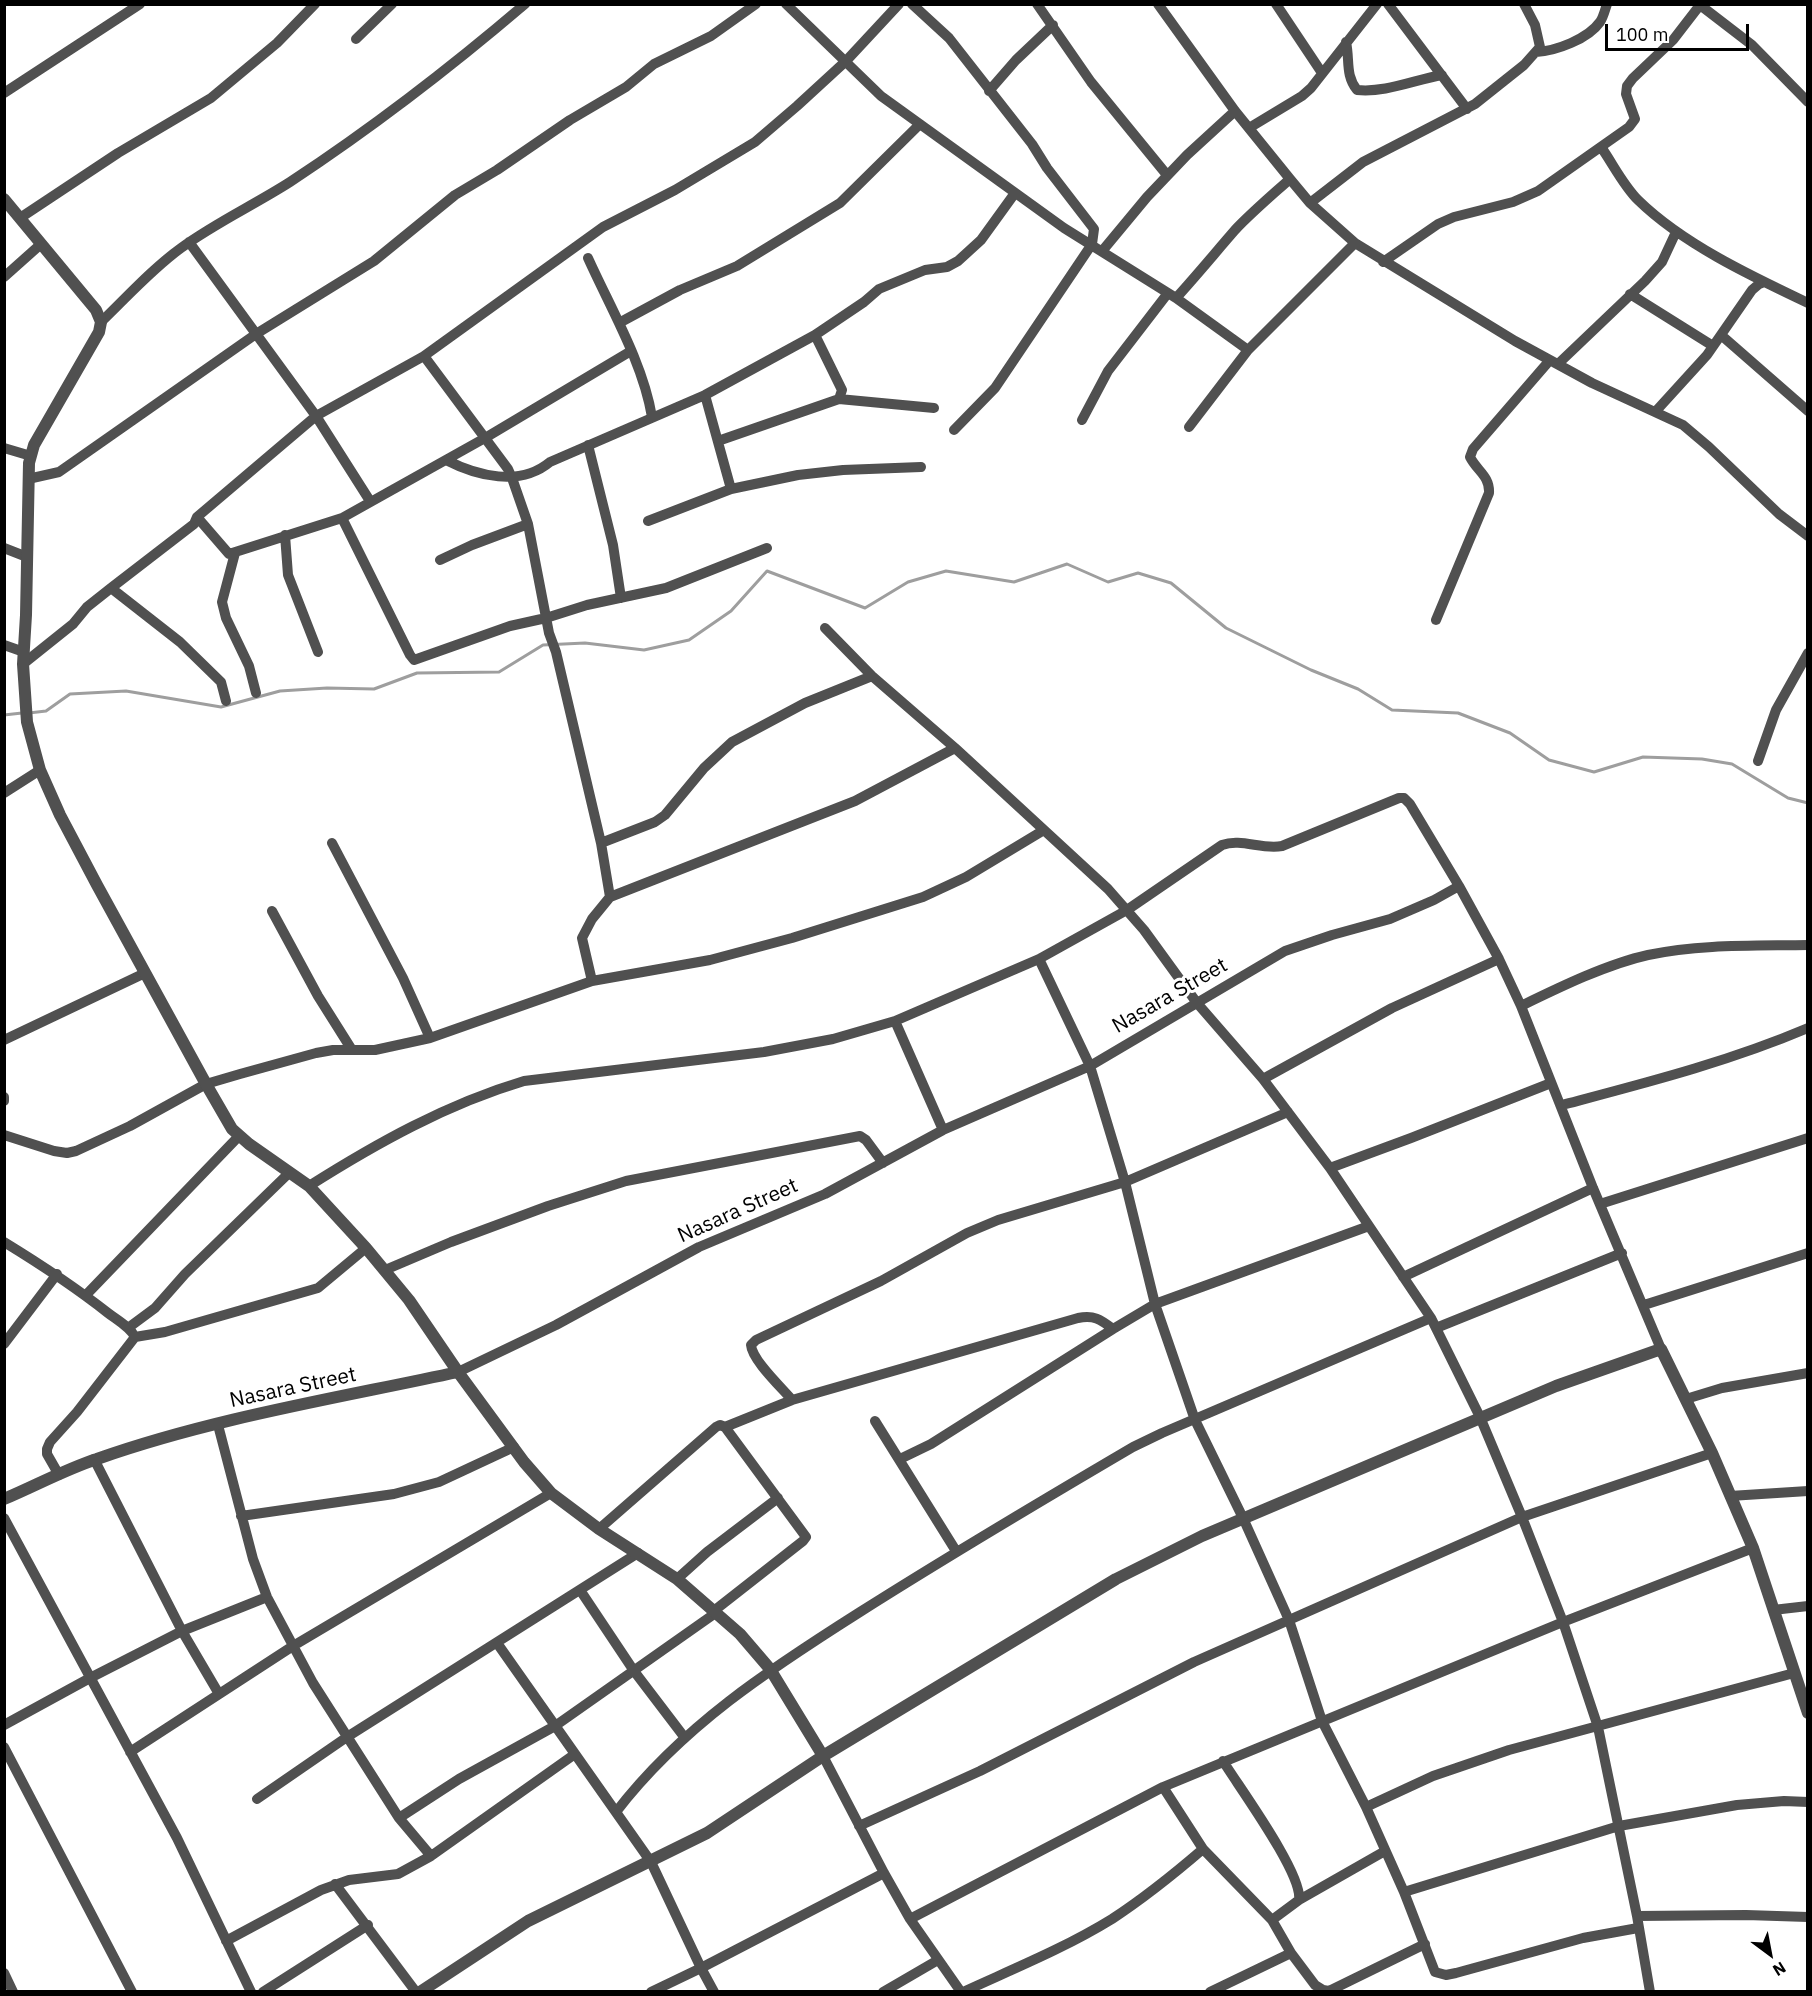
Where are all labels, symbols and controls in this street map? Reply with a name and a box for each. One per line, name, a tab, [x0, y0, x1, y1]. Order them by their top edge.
scale bar	[1608, 12, 1752, 50]
text: 100 m	[1616, 23, 1668, 46]
street label: Nasara Street	[1108, 953, 1232, 1039]
street label: Nasara Street	[674, 1173, 802, 1249]
street label: Nasara Street	[227, 1362, 359, 1414]
north arrow	[1740, 1924, 1800, 1984]
text: N	[1769, 1958, 1790, 1981]

